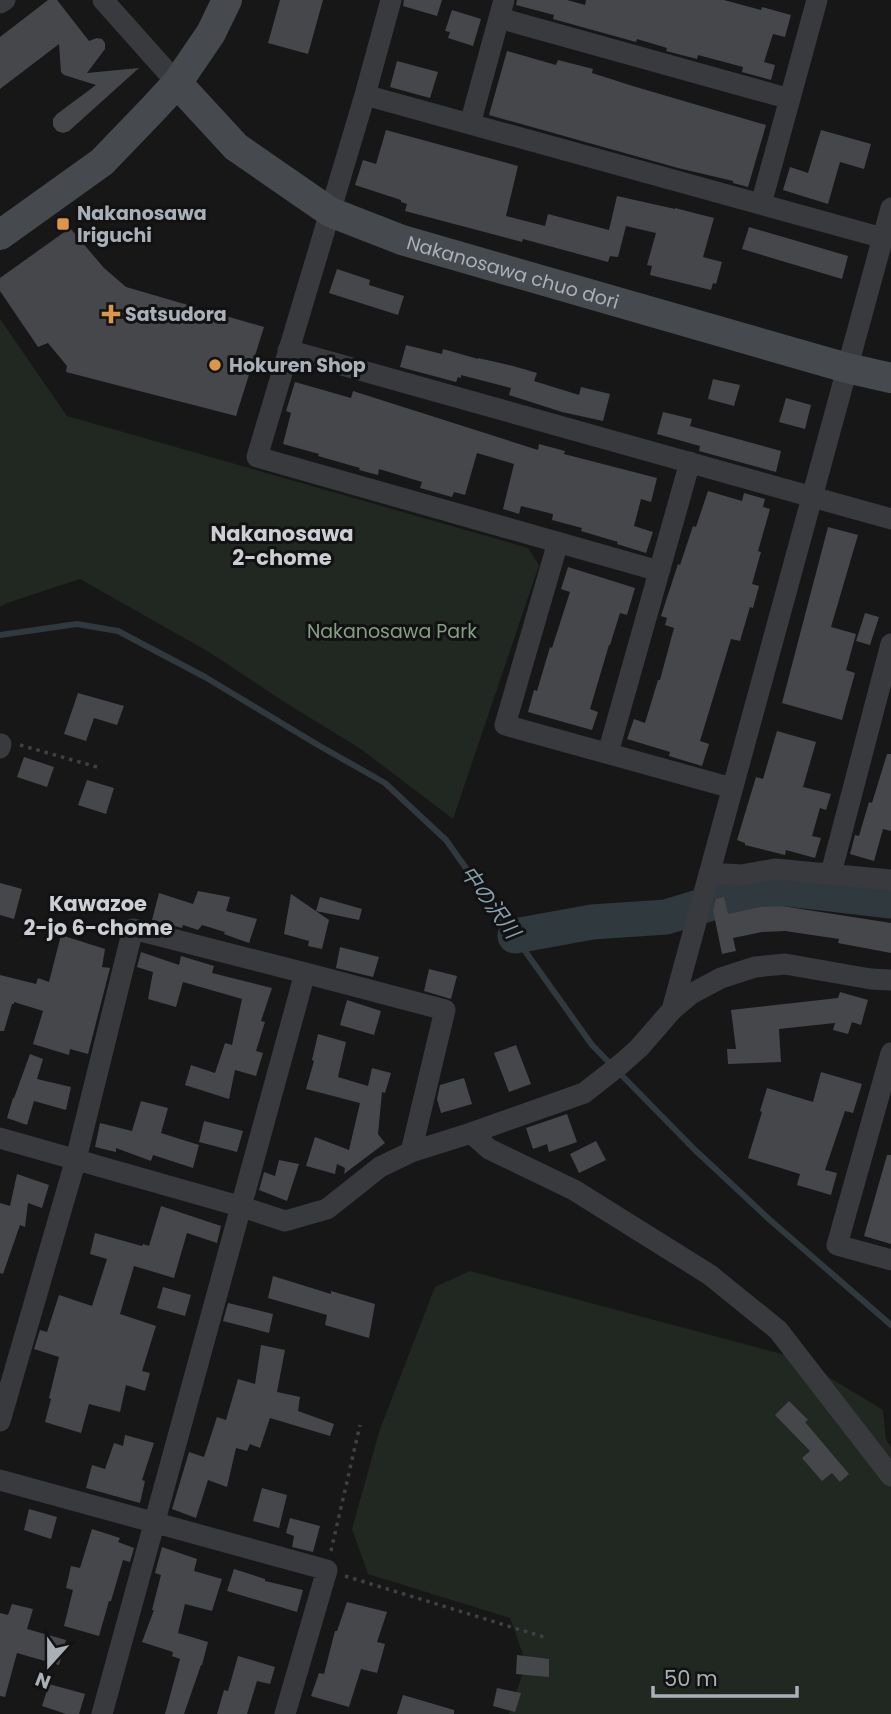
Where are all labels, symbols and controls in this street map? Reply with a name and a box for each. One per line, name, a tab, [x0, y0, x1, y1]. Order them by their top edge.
place label: Nakanosawa Iriguchi	[77, 200, 207, 249]
marker: Nakanosawa Iriguchi	[55, 216, 71, 232]
street label: Nakanosawa chuo dori	[404, 229, 622, 316]
place label: Satsudora	[125, 301, 227, 328]
marker: Satsudora	[103, 306, 119, 322]
place label: Hokuren Shop	[229, 352, 366, 379]
marker: Hokuren Shop	[207, 357, 223, 373]
district label: Nakanosawa 2-chome	[210, 519, 354, 572]
park label: Nakanosawa Park	[307, 618, 477, 645]
water label: 中の沢川	[454, 859, 528, 946]
district label: Kawazoe 2-jo 6-chome	[23, 889, 173, 942]
north arrow	[14, 1630, 84, 1700]
scale bar	[653, 1654, 796, 1698]
text: 50 m	[664, 1664, 718, 1693]
text: N	[32, 1665, 55, 1696]

